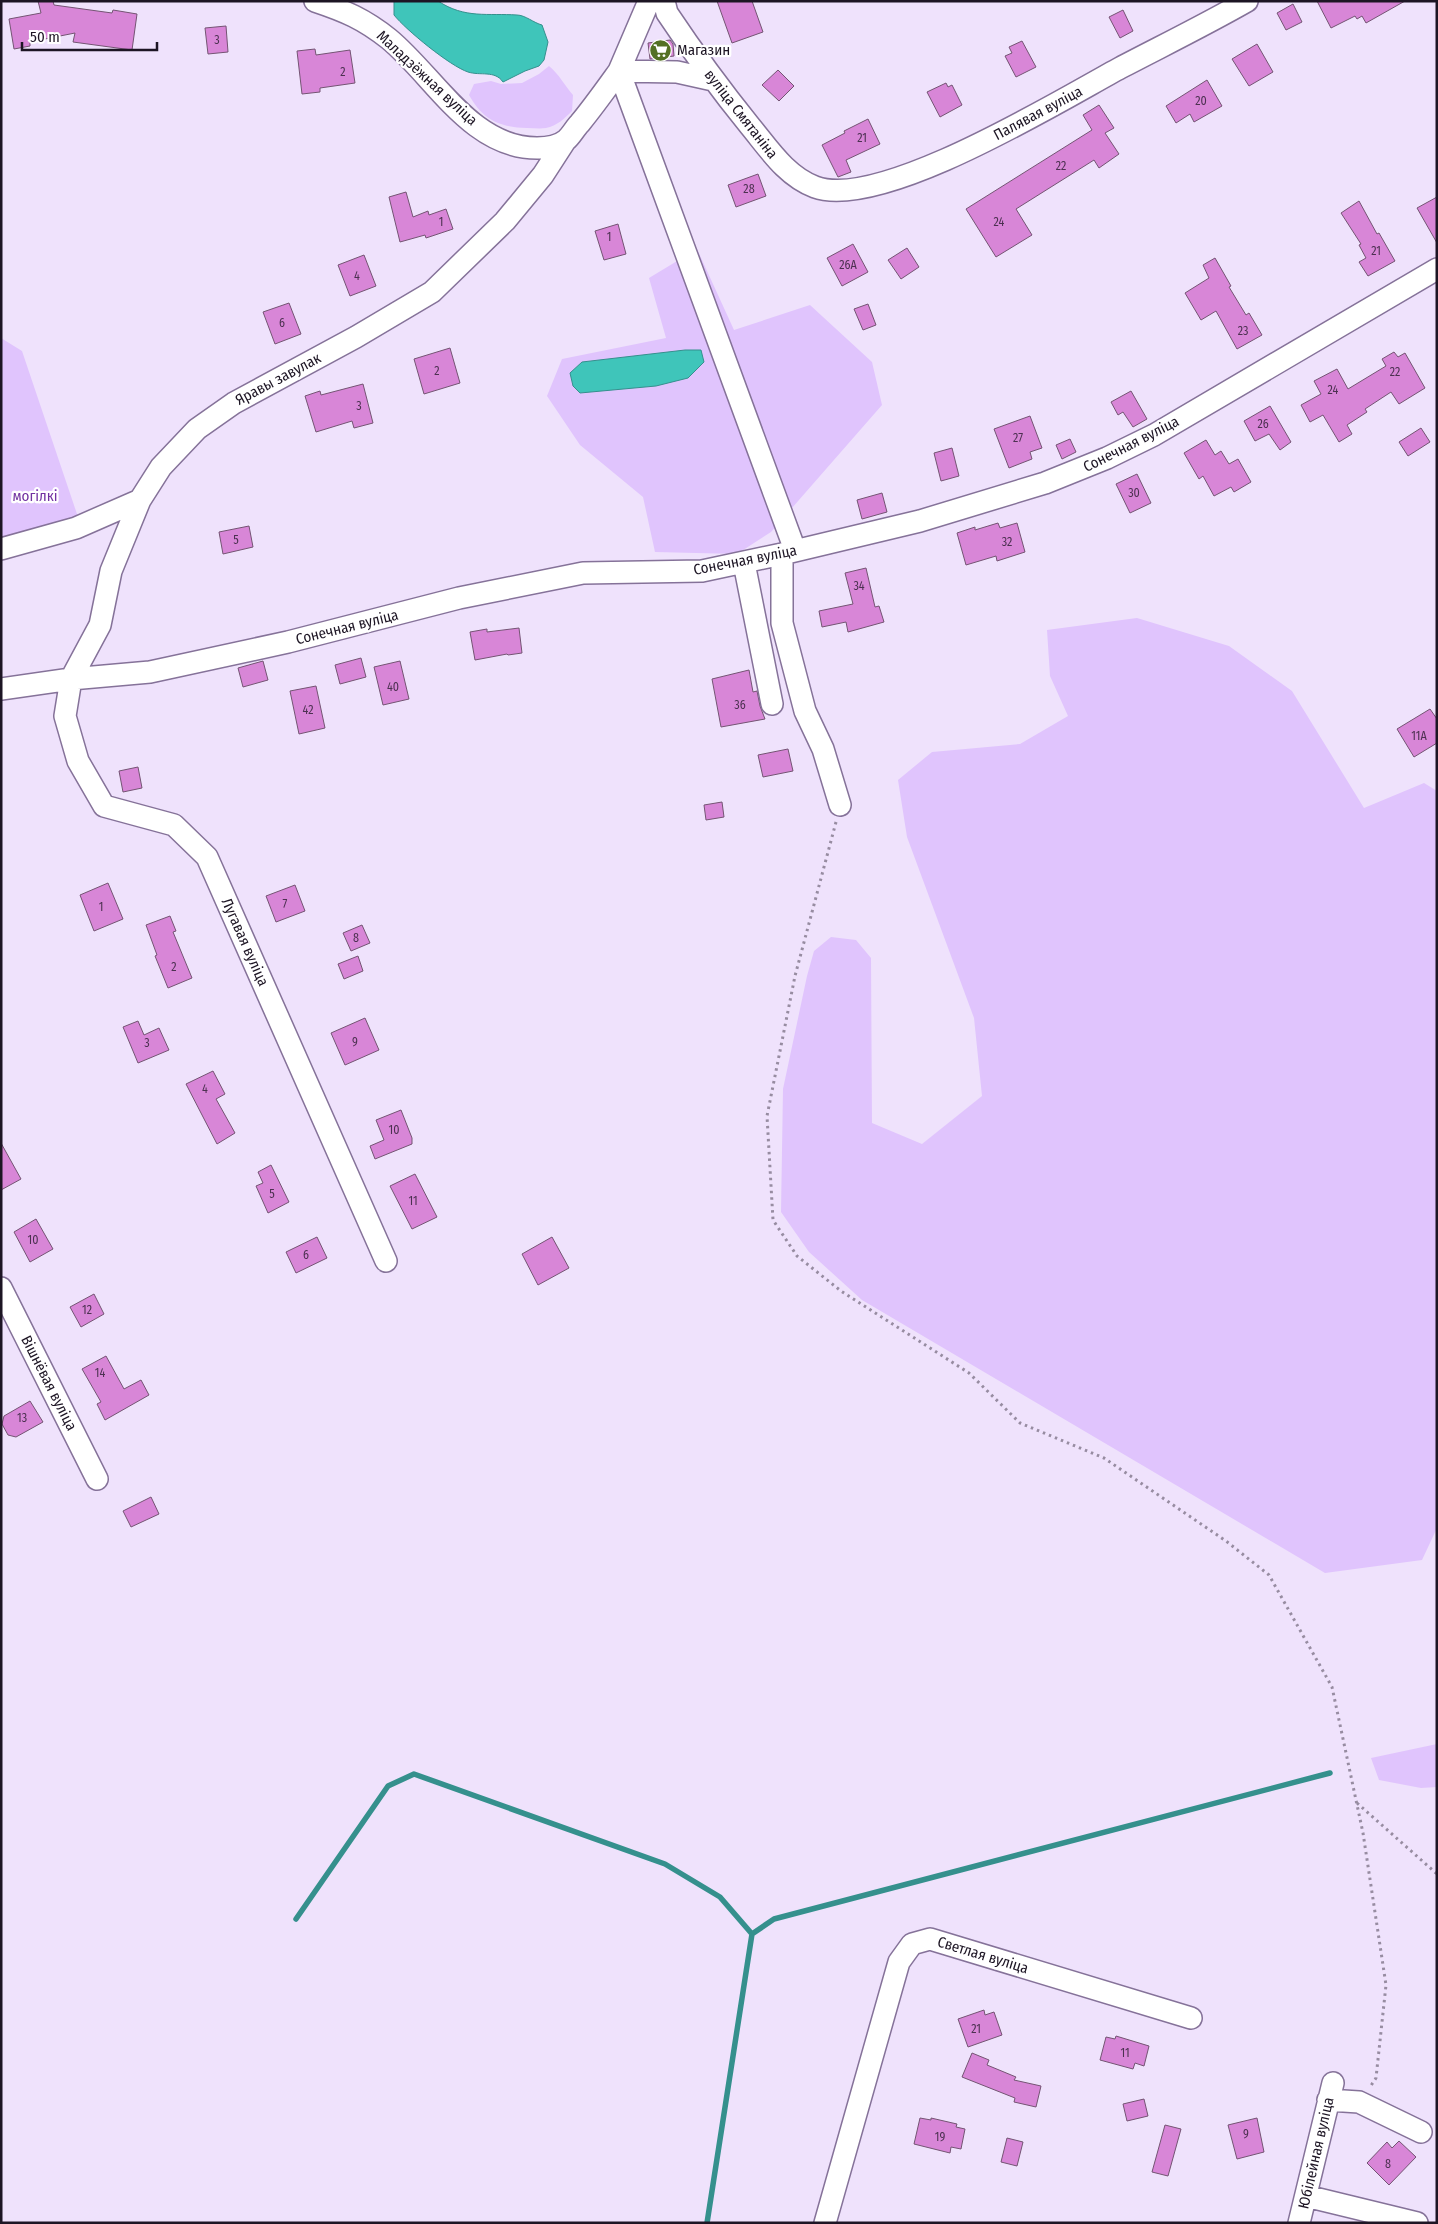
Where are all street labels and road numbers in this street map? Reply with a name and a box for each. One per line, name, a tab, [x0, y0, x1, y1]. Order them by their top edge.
street label: Маладзёжная вуліца	[373, 27, 481, 129]
street label: вуліца Смятаніна	[701, 66, 781, 162]
street label: Палявая вуліца	[991, 82, 1085, 144]
street label: Яравы завулак	[232, 349, 324, 409]
street label: Сонечная вуліца	[1080, 412, 1182, 476]
street label: Сонечная вуліца	[692, 541, 798, 579]
street label: Сонечная вуліца	[294, 606, 400, 648]
street label: Лугавая вуліца	[218, 895, 272, 989]
street label: Вішнёвая вуліца	[17, 1332, 81, 1434]
street label: Светлая вуліца	[935, 1933, 1031, 1977]
street label: Юбілейная вуліца	[1294, 2095, 1338, 2211]

